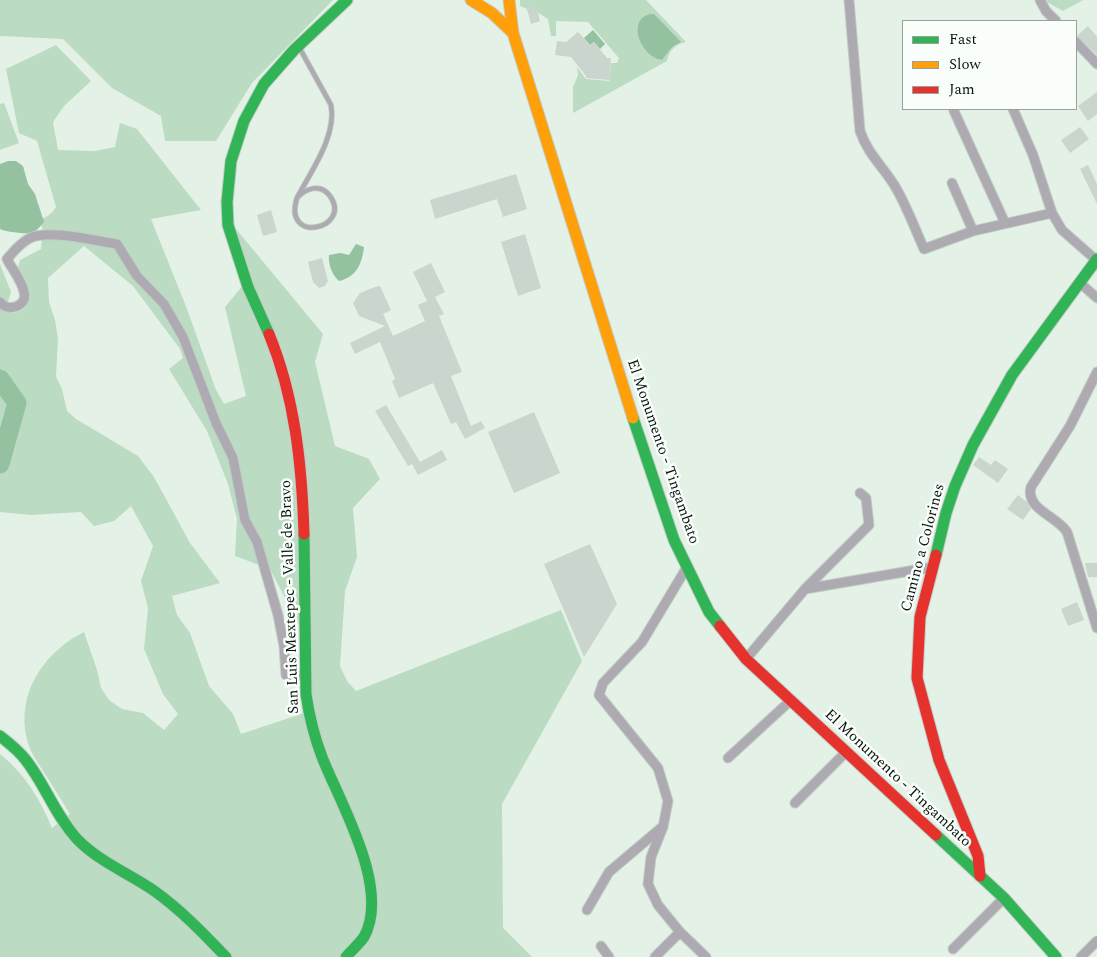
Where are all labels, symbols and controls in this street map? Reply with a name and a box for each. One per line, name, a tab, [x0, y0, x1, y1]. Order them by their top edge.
legend	[902, 20, 1077, 110]
text: Fast	[949, 28, 977, 51]
text: Slow	[949, 53, 981, 76]
text: Jam	[949, 78, 975, 101]
street label: El Monumento - Tingambato	[622, 357, 702, 547]
street label: San Luis Mextepec - Valle de Bravo	[278, 480, 304, 714]
street label: Camino a Colorines	[898, 482, 950, 614]
street label: El Monumento - Tingambato	[820, 706, 974, 852]

